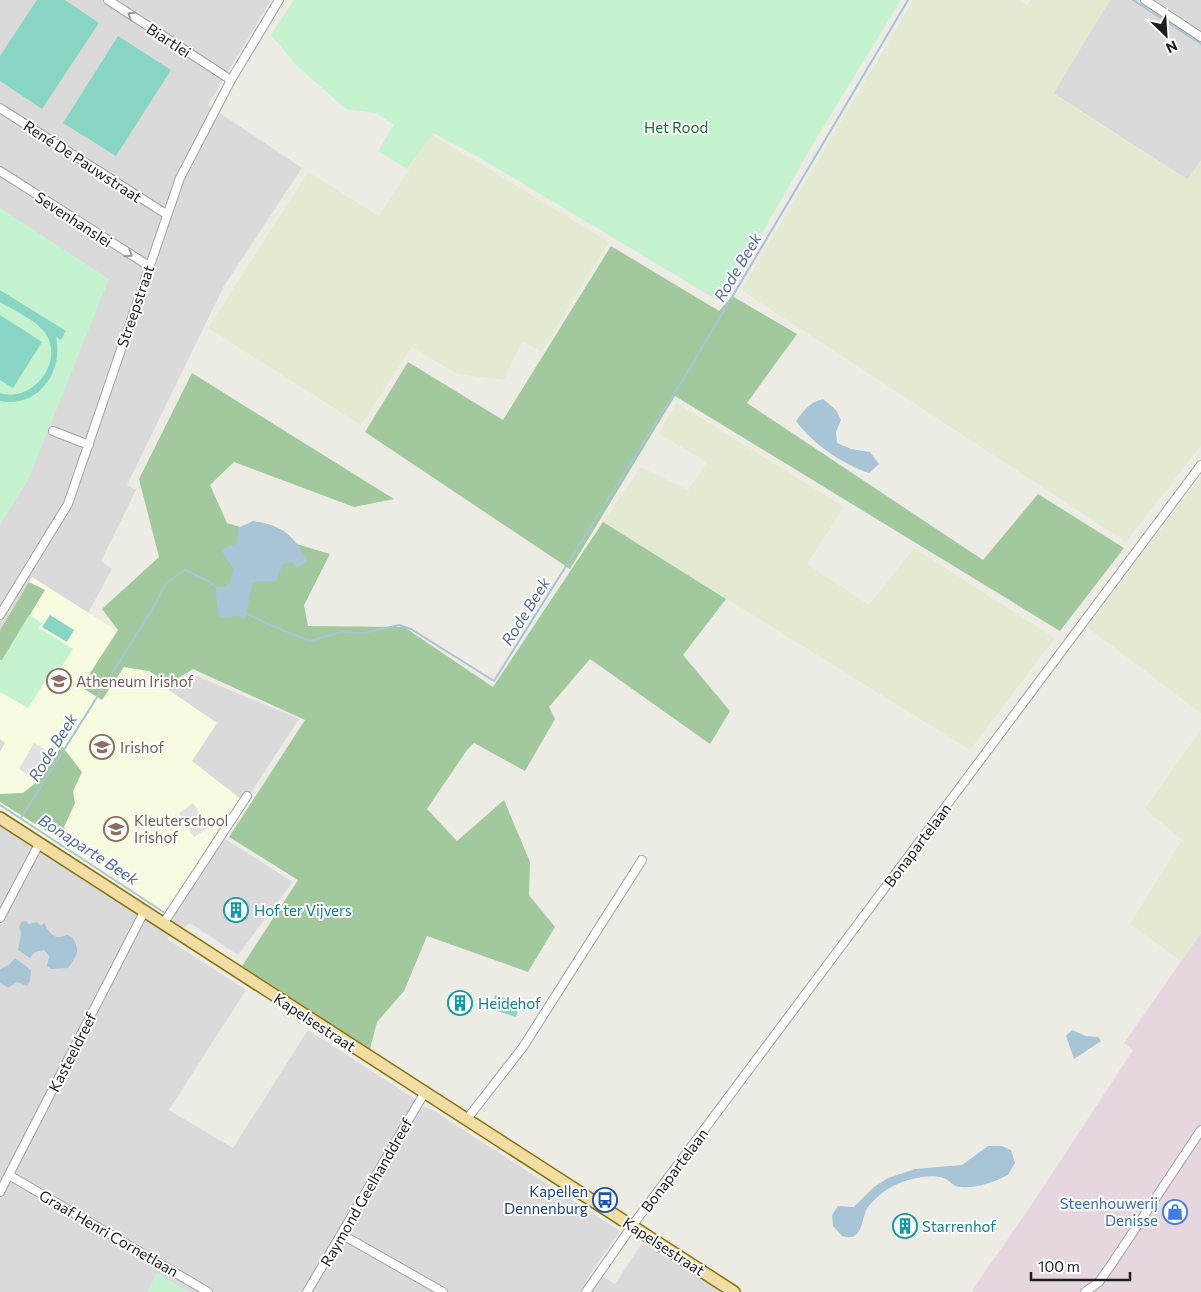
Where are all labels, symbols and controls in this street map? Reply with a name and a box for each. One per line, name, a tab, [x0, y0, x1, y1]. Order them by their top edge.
north arrow	[1141, 10, 1191, 60]
one-way arrow	[128, 12, 137, 22]
street label: Biartlei	[144, 19, 194, 61]
text: N	[1163, 37, 1180, 57]
street label: René De Pauwstraat	[21, 116, 145, 206]
park label: Het Rood	[644, 118, 708, 136]
street label: Sevenhanslei	[32, 188, 116, 250]
water label: Rode Beek	[709, 229, 765, 305]
one-way arrow	[124, 248, 133, 257]
street label: Streepstraat	[113, 263, 157, 349]
water label: Rode Beek	[497, 573, 553, 648]
school or university icon: Atheneum Irishof	[46, 668, 72, 694]
place label: Atheneum Irishof	[76, 672, 194, 690]
water label: Rode Beek	[24, 709, 80, 784]
school or university icon: Irishof	[89, 734, 115, 760]
place label: Irishof	[120, 738, 164, 756]
street label: Bonapartelaan	[880, 800, 954, 890]
water label: Bonaparte Beek	[35, 810, 143, 889]
place label: Kleuterschool Irishof	[134, 811, 228, 846]
school or university icon: Kleuterschool Irishof	[103, 816, 129, 842]
building icon: Hof ter Vijvers	[223, 897, 249, 923]
place label: Hof ter Vijvers	[254, 901, 352, 919]
street label: Kapelsestraat	[271, 989, 359, 1055]
building icon: Heidehof	[447, 990, 473, 1016]
place label: Heidehof	[478, 994, 541, 1012]
street label: Kasteeldreef	[44, 1009, 100, 1095]
street label: Raymond Geelhanddreef	[316, 1115, 416, 1269]
street label: Bonapartelaan	[637, 1125, 711, 1215]
place label: Kapellen Dennenburg	[504, 1182, 588, 1217]
street label: Graaf Henri Cornetlaan	[36, 1186, 182, 1280]
bus stop icon: Kapellen Dennenburg	[592, 1187, 618, 1213]
place label: Steenhouwerij Denisse	[1060, 1194, 1158, 1229]
shop icon: Steenhouwerij Denisse	[1162, 1199, 1188, 1225]
street label: Kapelsestraat	[620, 1213, 708, 1279]
building icon: Starrenhof	[892, 1213, 918, 1239]
place label: Starrenhof	[922, 1217, 996, 1235]
scale bar	[1031, 1250, 1130, 1282]
text: 100 m	[1038, 1257, 1080, 1275]

